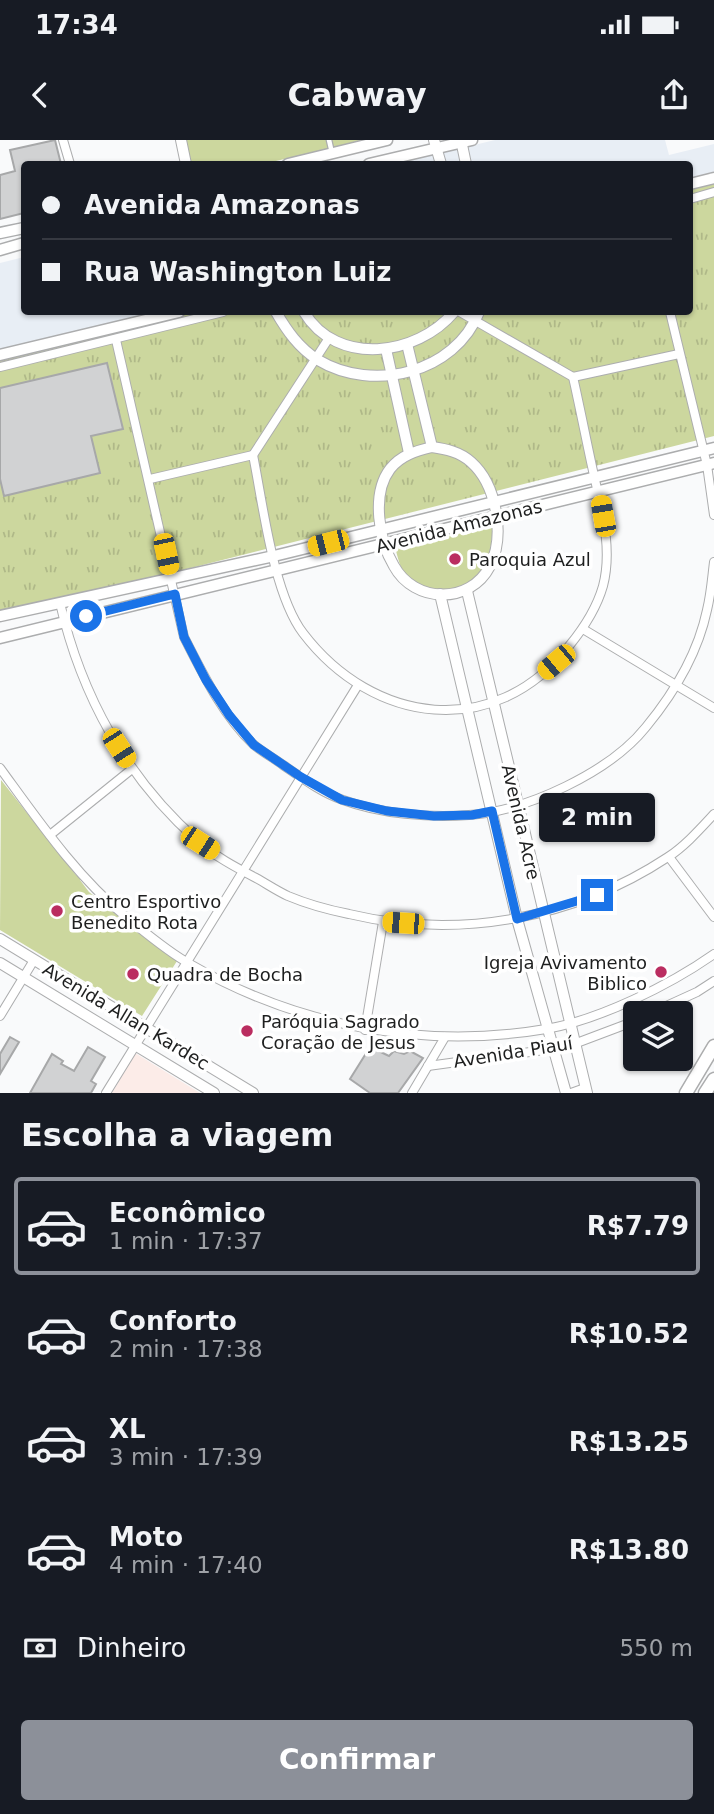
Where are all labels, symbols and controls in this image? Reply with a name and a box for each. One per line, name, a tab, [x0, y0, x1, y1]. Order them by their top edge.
text: 17:34	[35, 10, 118, 40]
icon: back	[21, 76, 59, 114]
text: Cabway	[287, 76, 427, 114]
icon: share	[655, 76, 693, 114]
text: Avenida Amazonas	[84, 190, 360, 220]
text: Rua Washington Luiz	[84, 257, 391, 287]
car	[590, 493, 617, 539]
street label: Avenida Amazonas	[374, 495, 544, 557]
car	[306, 528, 351, 558]
car	[152, 531, 181, 577]
place label: Paroquia Azul	[469, 549, 591, 570]
marker: Paroquia Azul	[447, 551, 463, 567]
route start	[70, 600, 102, 632]
car	[534, 640, 579, 684]
car	[99, 725, 140, 771]
street label: Avenida Acre	[498, 762, 544, 882]
callout: 2 min	[539, 794, 655, 842]
text: 2 min	[561, 804, 633, 830]
car	[177, 823, 224, 863]
route end	[581, 879, 613, 911]
place label: Centro Esportivo Benedito Rota	[71, 891, 221, 933]
marker: Centro Esportivo Benedito Rota	[49, 903, 65, 919]
car	[382, 911, 425, 935]
place label: Igreja Avivamento Biblico	[484, 952, 647, 994]
street label: Avenida Allan Kardec	[39, 958, 213, 1074]
place label: Quadra de Bocha	[147, 964, 303, 985]
marker: Igreja Avivamento Biblico	[653, 964, 669, 980]
marker: Quadra de Bocha	[125, 966, 141, 982]
map controls	[623, 1001, 693, 1071]
button: layers	[623, 1001, 693, 1071]
place label: Paróquia Sagrado Coração de Jesus	[261, 1011, 419, 1053]
marker: Paróquia Sagrado Coração de Jesus	[239, 1023, 255, 1039]
street label: Avenida Piauí	[452, 1032, 575, 1072]
text: Escolha a viagem	[21, 1116, 333, 1154]
icon: car	[25, 1195, 88, 1258]
text: Econômico	[109, 1198, 266, 1228]
text: R$7.79	[587, 1211, 689, 1241]
text: 1 min · 17:37	[109, 1228, 263, 1254]
icon: car	[25, 1303, 88, 1366]
text: Conforto	[109, 1306, 237, 1336]
text: R$10.52	[569, 1319, 689, 1349]
text: 2 min · 17:38	[109, 1336, 263, 1362]
icon: car	[25, 1411, 88, 1474]
text: XL	[109, 1414, 146, 1444]
text: R$13.25	[569, 1427, 689, 1457]
text: 3 min · 17:39	[109, 1444, 263, 1470]
icon: car	[25, 1519, 88, 1582]
text: Moto	[109, 1522, 183, 1552]
text: R$13.80	[569, 1535, 689, 1565]
text: 4 min · 17:40	[109, 1552, 263, 1578]
icon: cash	[21, 1629, 59, 1667]
text: Dinheiro	[77, 1633, 186, 1663]
text: 550 m	[619, 1635, 693, 1661]
button: Confirmar	[21, 1720, 693, 1800]

